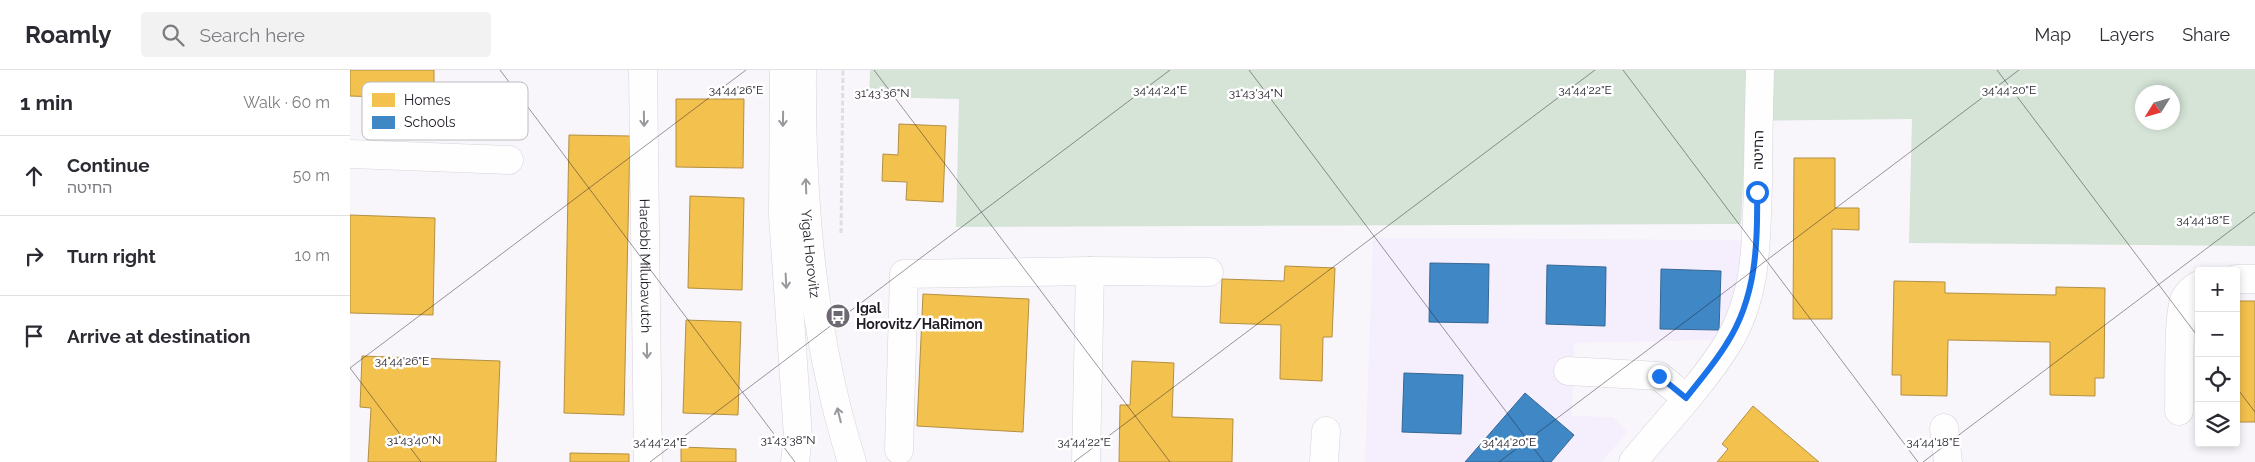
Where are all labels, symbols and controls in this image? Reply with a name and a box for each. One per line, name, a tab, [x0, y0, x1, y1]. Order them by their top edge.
search box	[141, 12, 491, 57]
text: Roamly	[25, 20, 111, 49]
icon: search	[159, 21, 187, 49]
text: Search here	[199, 24, 305, 46]
text: Map	[2035, 24, 2071, 45]
text: Layers	[2099, 24, 2154, 45]
text: Share	[2182, 24, 2230, 45]
legend	[362, 82, 528, 140]
text: 34°44'26"E	[709, 83, 763, 97]
text: 34°44'24"E	[1133, 83, 1187, 97]
text: 34°44'22"E	[1558, 83, 1612, 97]
text: 34°44'20"E	[1982, 83, 2036, 97]
north arrow	[2135, 85, 2180, 130]
text: 31°43'36"N	[854, 86, 910, 100]
text: 31°43'34"N	[1229, 86, 1283, 100]
text: 1 min	[20, 90, 73, 115]
text: Homes	[404, 92, 451, 108]
text: Walk · 60 m	[243, 93, 330, 112]
one-way arrow	[639, 110, 649, 126]
one-way arrow	[778, 110, 788, 126]
text: Schools	[404, 114, 456, 130]
street label: החיטה	[1750, 130, 1766, 170]
text: Continue	[67, 154, 150, 176]
icon: ahead	[20, 162, 48, 190]
text: 50 m	[293, 166, 330, 185]
text: החיטה	[67, 178, 112, 197]
one-way arrow	[801, 178, 810, 194]
route start	[1746, 181, 1769, 204]
street label: Harebbi Milubavutch	[637, 199, 654, 333]
street label: Yigal Horovitz	[798, 209, 823, 299]
text: 34°44'18"E	[2176, 213, 2230, 227]
icon: right	[20, 242, 48, 270]
text: Turn right	[67, 245, 156, 267]
text: 10 m	[295, 246, 330, 265]
map controls	[2195, 267, 2240, 447]
button: +	[2195, 267, 2240, 312]
one-way arrow	[782, 273, 791, 289]
place label: Igal Horovitz/HaRimon	[856, 300, 983, 332]
bus stop icon: Igal Horovitz/HaRimon	[825, 303, 851, 329]
button: −	[2195, 312, 2240, 357]
icon: arrive	[20, 322, 48, 350]
text: Arrive at destination	[67, 325, 251, 347]
one-way arrow	[642, 342, 652, 359]
text: 34°44'26"E	[375, 354, 429, 368]
button: locate	[2195, 357, 2240, 402]
route end	[1648, 365, 1671, 388]
button: layers	[2195, 402, 2240, 447]
one-way arrow	[834, 407, 843, 423]
text: 31°43'40"N	[387, 433, 441, 447]
text: 31°43'38"N	[761, 433, 815, 447]
text: 34°44'24"E	[633, 435, 687, 449]
text: 34°44'22"E	[1057, 435, 1111, 449]
text: 34°44'20"E	[1482, 435, 1536, 449]
text: 34°44'18"E	[1906, 435, 1960, 449]

